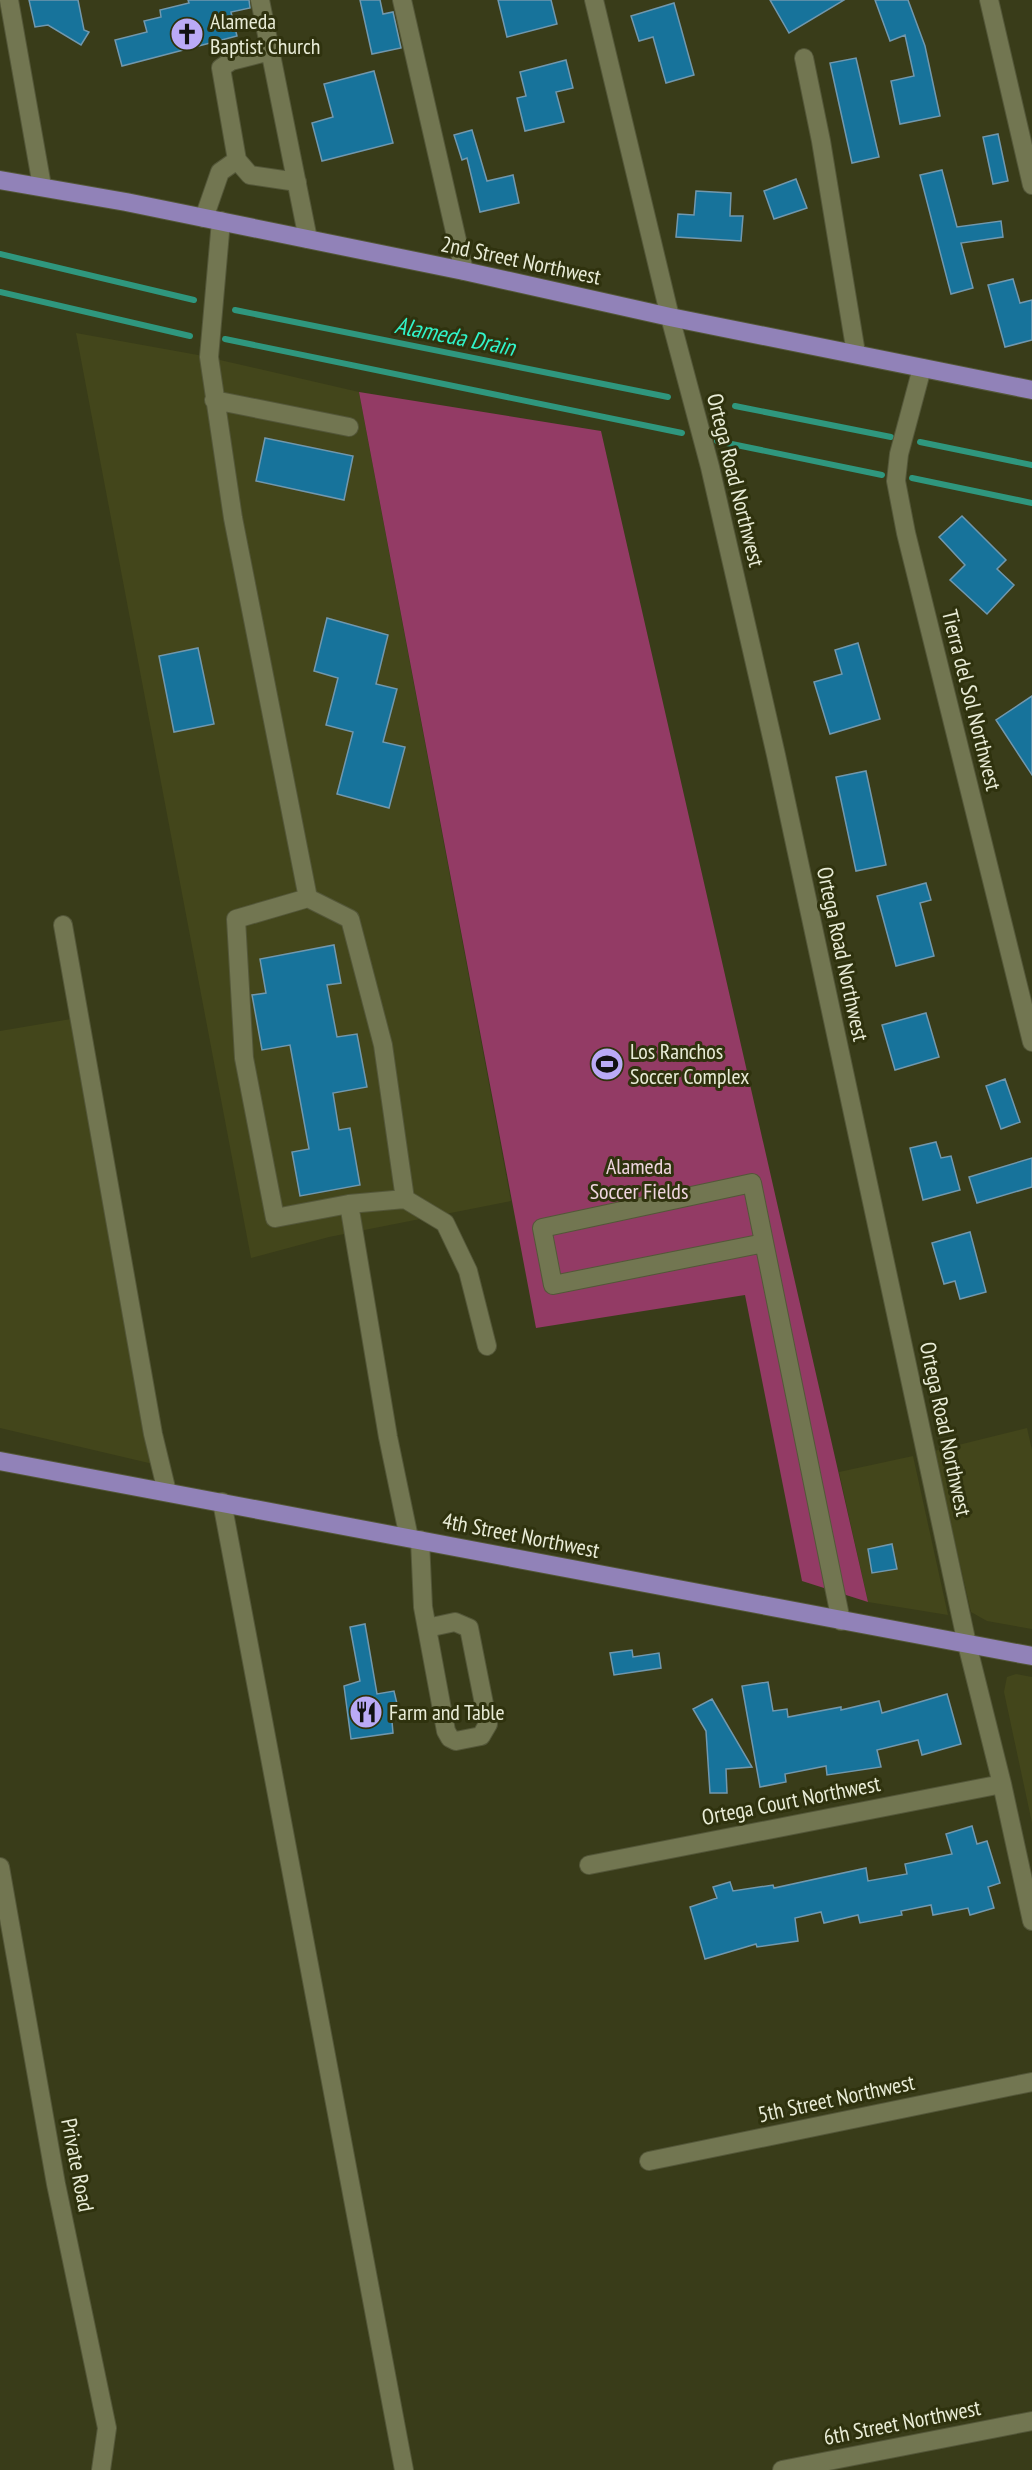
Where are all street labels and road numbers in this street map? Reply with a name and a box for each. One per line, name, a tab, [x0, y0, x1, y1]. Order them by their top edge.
street label: 2nd Street Northwest	[438, 229, 604, 291]
street label: Ortega Road Northwest	[701, 390, 771, 570]
street label: Tierra del Sol Northwest	[936, 607, 1008, 793]
street label: Ortega Road Northwest	[811, 864, 875, 1044]
street label: Ortega Road Northwest	[914, 1339, 978, 1519]
street label: 4th Street Northwest	[440, 1506, 602, 1564]
street label: Ortega Court Northwest	[699, 1769, 883, 1831]
street label: 5th Street Northwest	[755, 2068, 917, 2128]
street label: Private Road	[55, 2116, 101, 2214]
street label: 6th Street Northwest	[821, 2393, 983, 2451]

